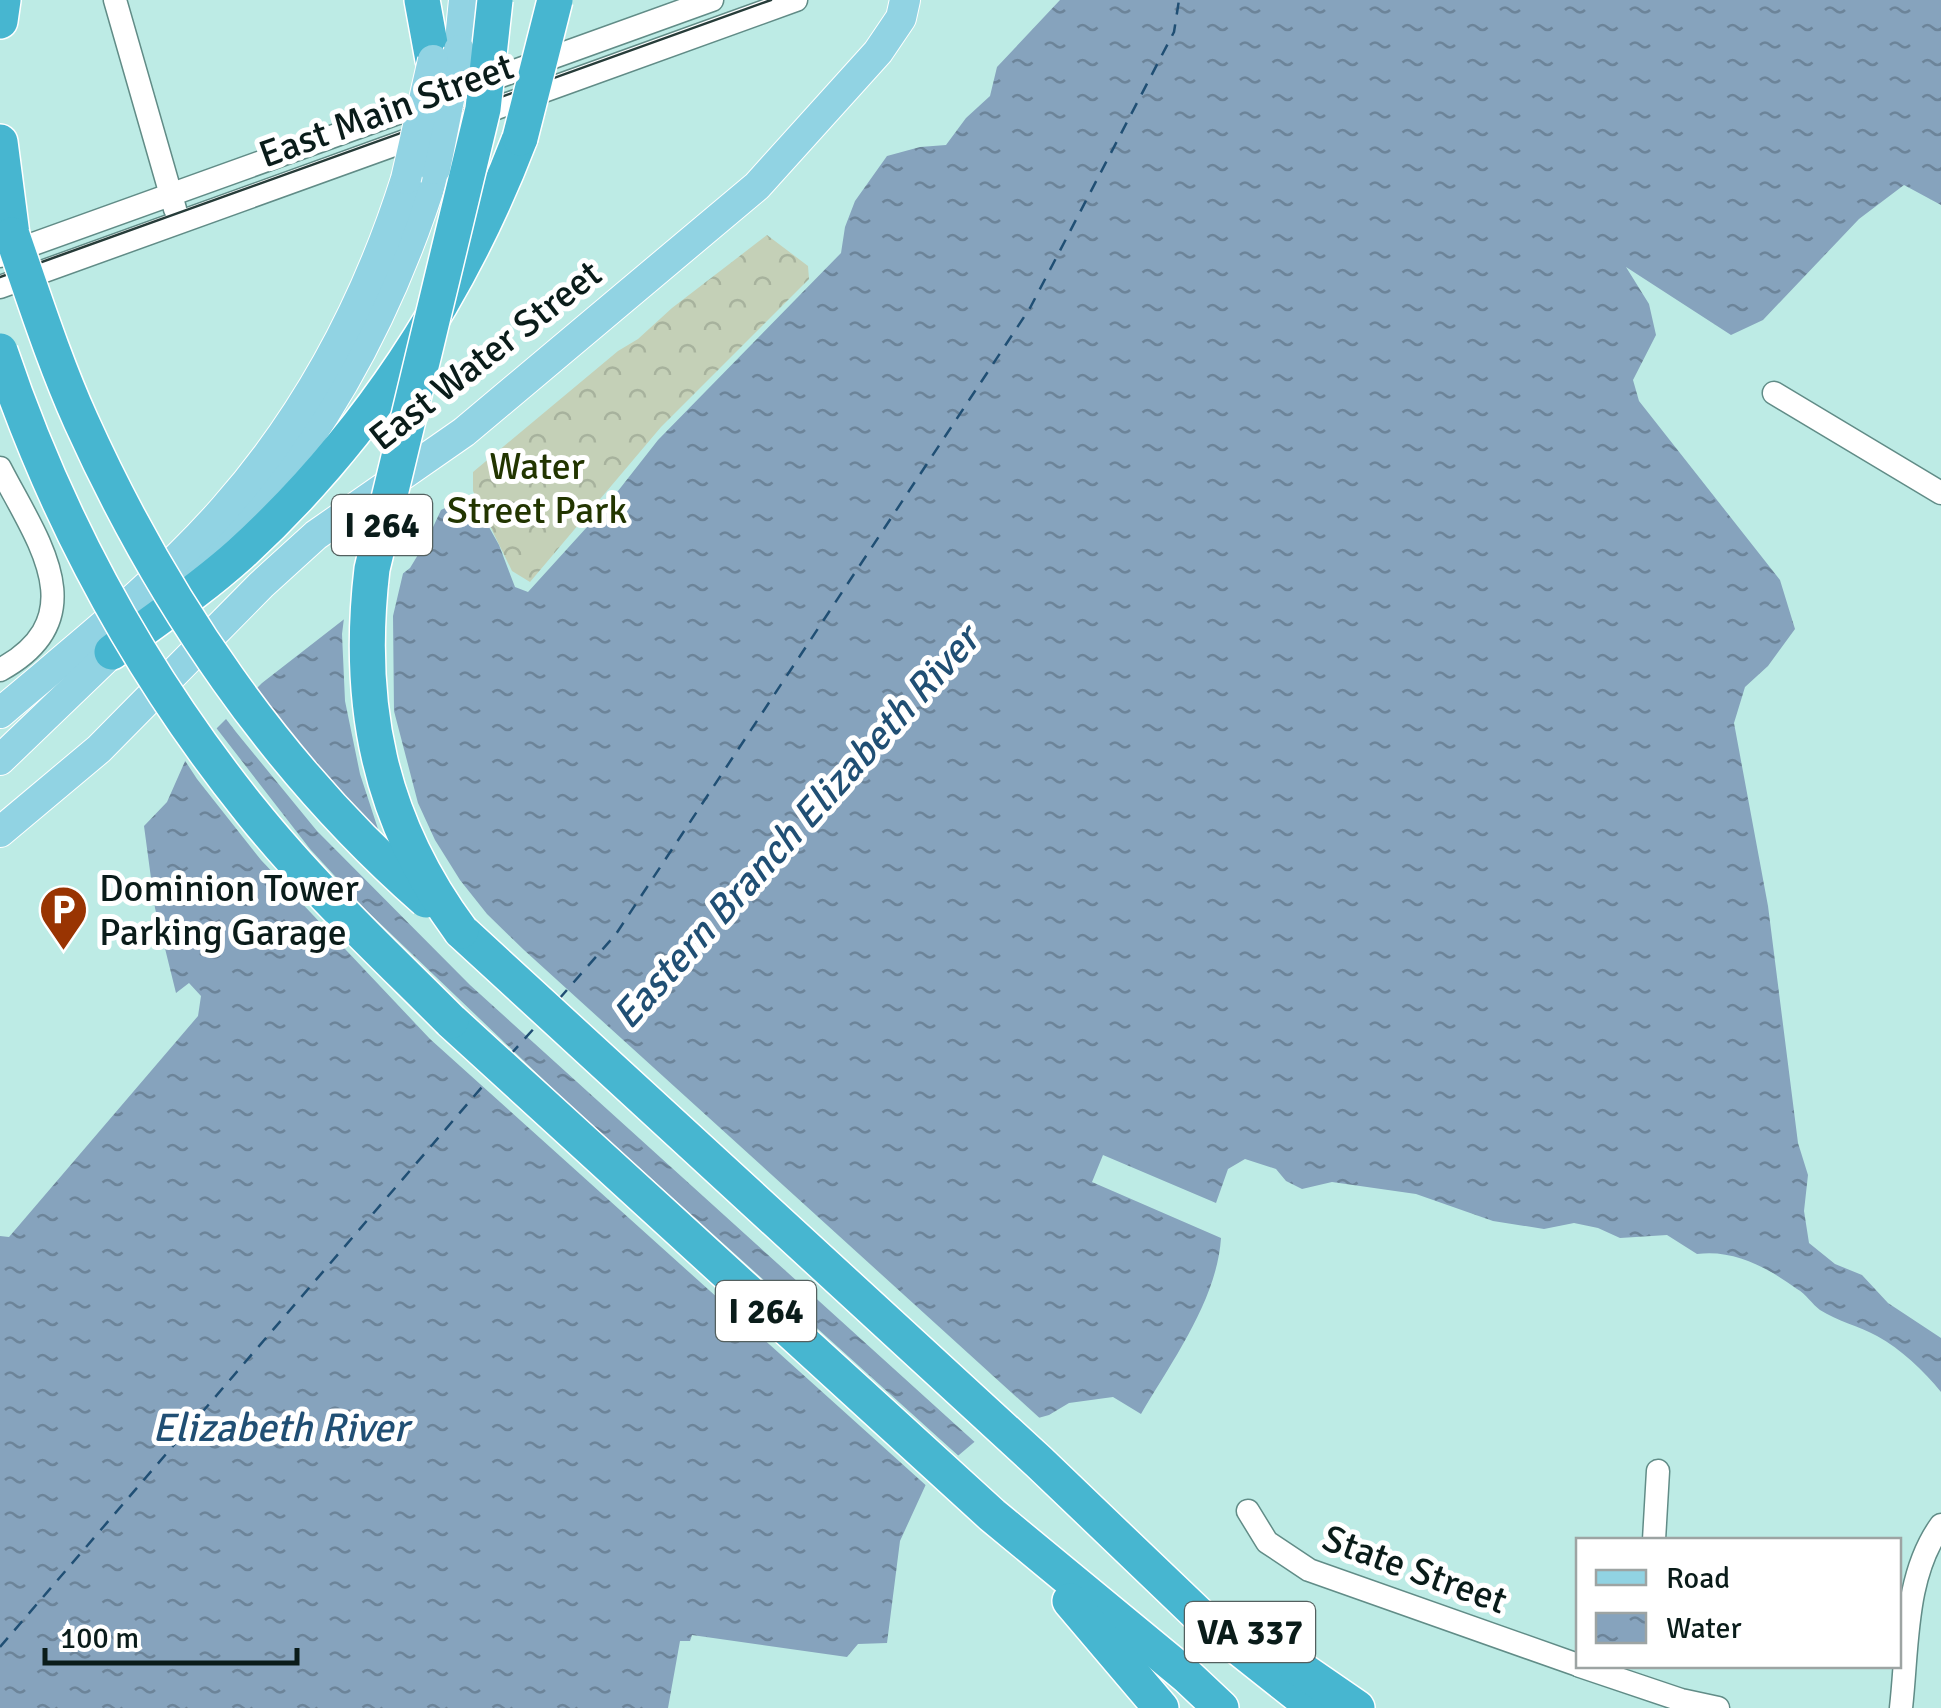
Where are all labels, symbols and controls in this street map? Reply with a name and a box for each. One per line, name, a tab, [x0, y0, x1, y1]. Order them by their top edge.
street label: East Main Street	[253, 43, 520, 178]
street label: East Water Street	[360, 250, 611, 461]
park label: Water Street Park	[447, 443, 627, 534]
road number: I 264	[332, 495, 432, 555]
water label: Eastern Branch Elizabeth River	[602, 612, 993, 1039]
place label: Dominion Tower Parking Garage	[99, 865, 359, 956]
parking icon: Dominion Tower Parking Garage	[38, 884, 90, 952]
road number: I 264	[716, 1281, 816, 1341]
water label: Elizabeth River	[152, 1403, 413, 1453]
street label: State Street	[1316, 1514, 1513, 1624]
legend	[1576, 1538, 1901, 1668]
text: Road	[1666, 1560, 1730, 1597]
road number: VA 337	[1185, 1602, 1315, 1662]
scale bar	[45, 1603, 298, 1665]
text: Water	[1666, 1610, 1742, 1647]
text: 100 m	[60, 1620, 139, 1657]

